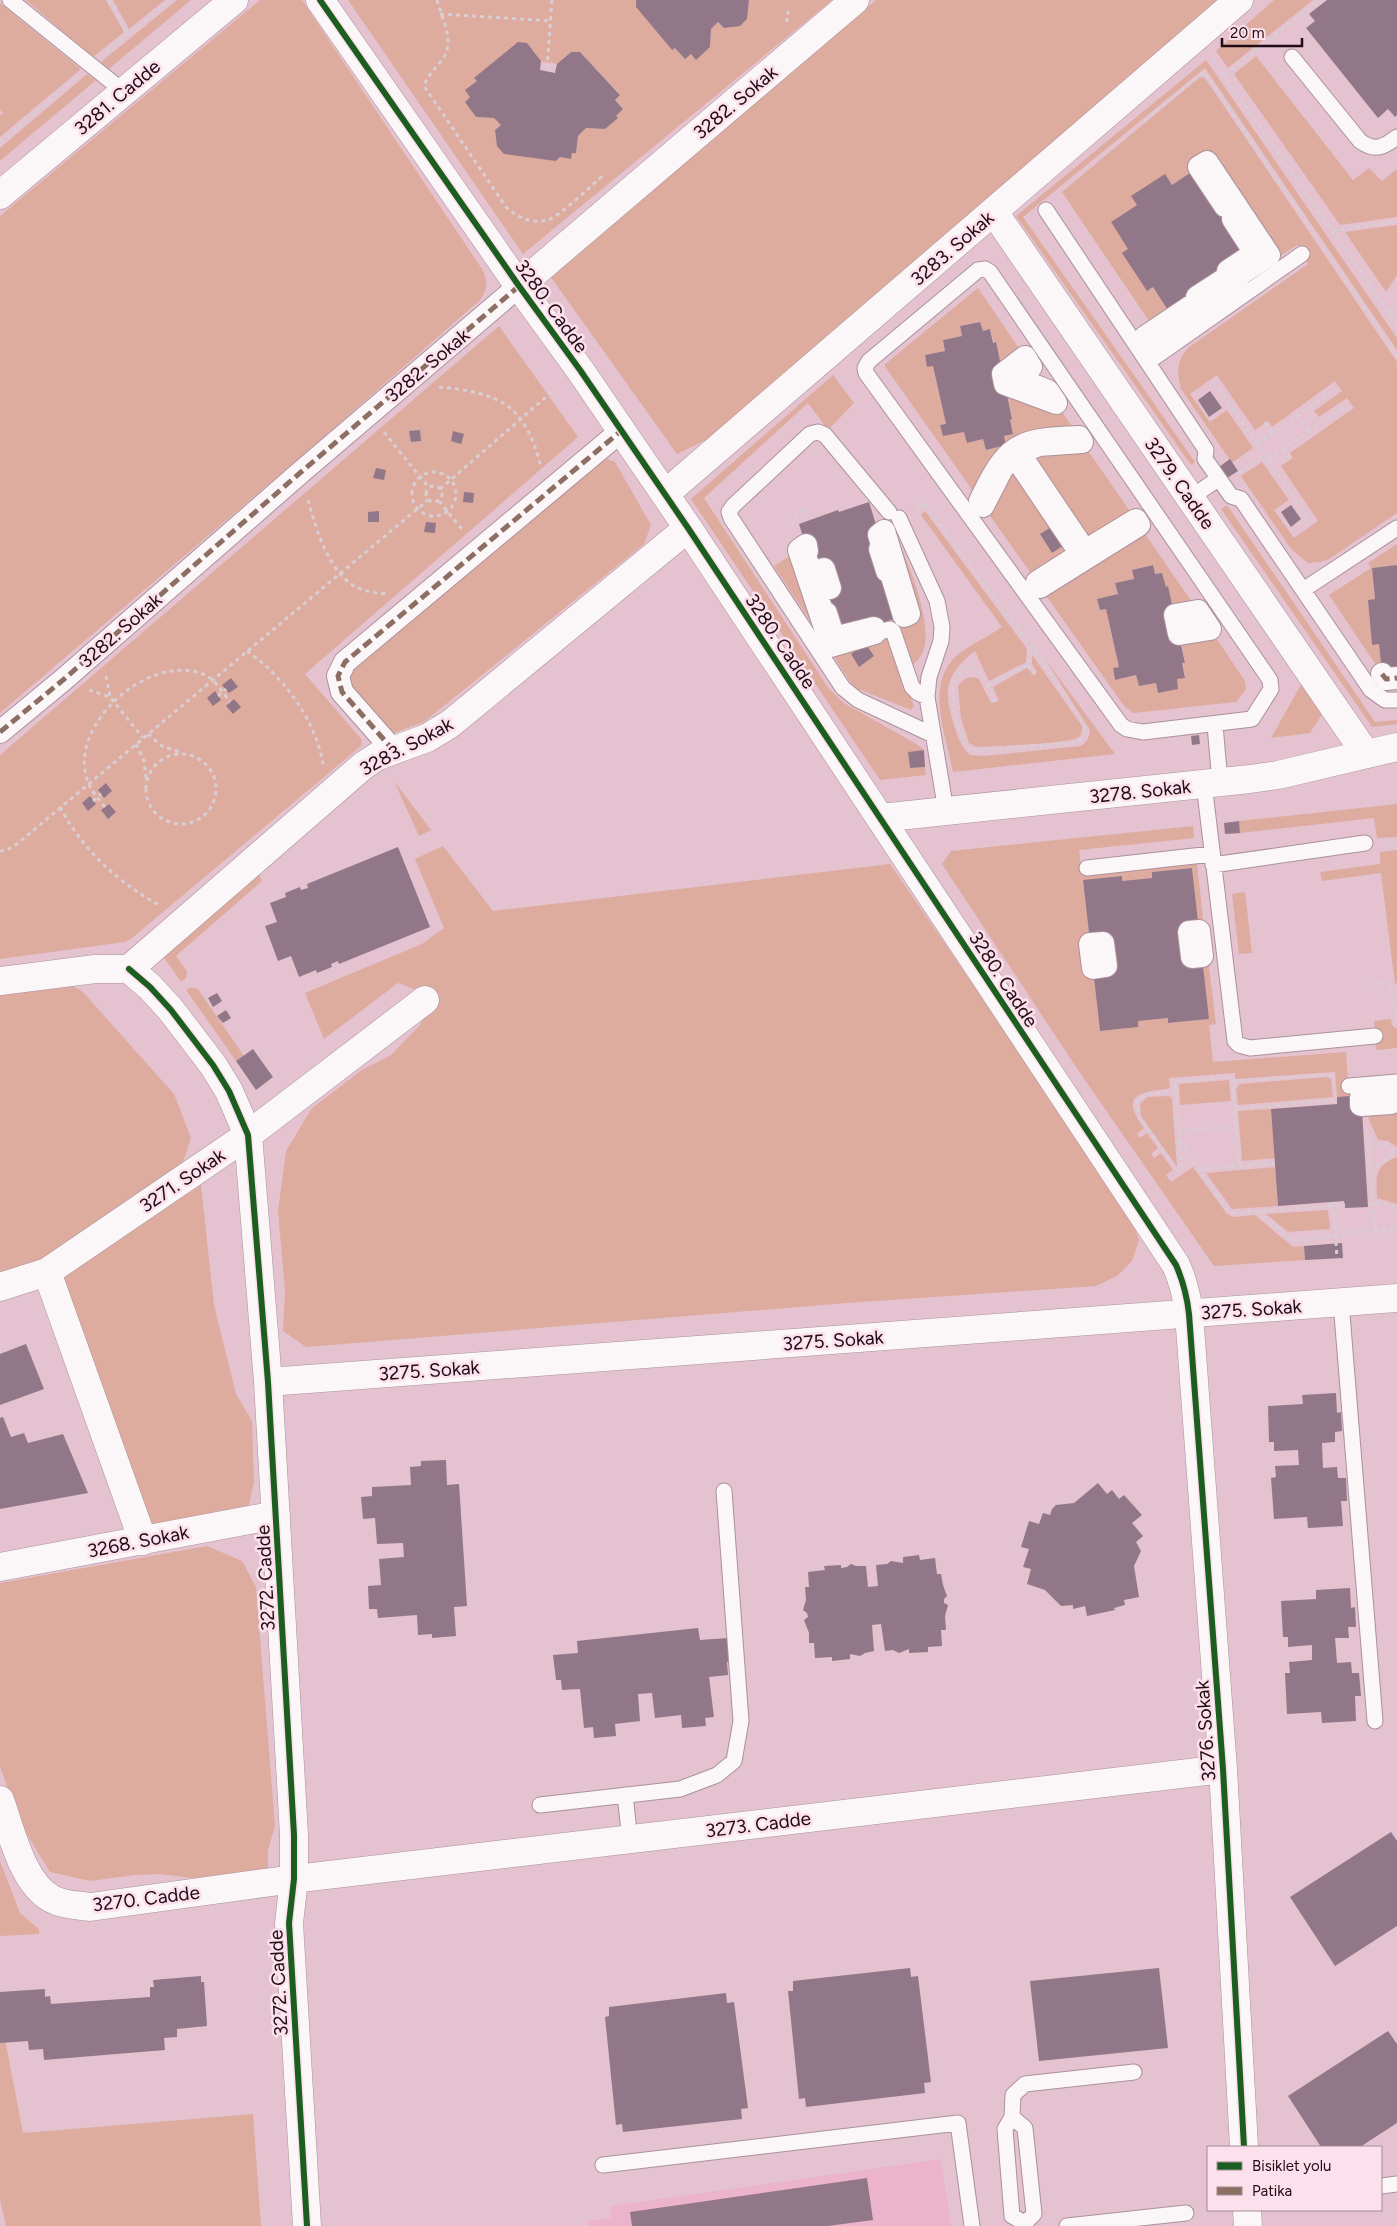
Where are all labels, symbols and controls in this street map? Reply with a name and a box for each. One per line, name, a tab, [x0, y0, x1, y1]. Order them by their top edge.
scale bar	[1222, 15, 1302, 47]
text: 20 m	[1230, 24, 1264, 42]
street label: 3281. Cadde	[70, 55, 165, 140]
street label: 3282. Sokak	[689, 60, 783, 144]
street label: 3283. Sokak	[906, 206, 999, 291]
street label: 3280. Cadde	[510, 255, 593, 357]
street label: 3282. Sokak	[381, 323, 475, 407]
street label: 3279. Cadde	[1140, 433, 1220, 534]
street label: 3282. Sokak	[74, 588, 167, 673]
street label: 3280. Cadde	[740, 589, 821, 693]
street label: 3283. Sokak	[356, 712, 457, 781]
street label: 3278. Sokak	[1088, 775, 1193, 808]
street label: 3280. Cadde	[964, 927, 1043, 1031]
street label: 3271. Sokak	[135, 1143, 230, 1217]
street label: 3275. Sokak	[1200, 1294, 1303, 1325]
street label: 3275. Sokak	[782, 1325, 885, 1356]
street label: 3275. Sokak	[378, 1355, 481, 1386]
street label: 3268. Sokak	[86, 1520, 191, 1563]
street label: 3272. Cadde	[251, 1524, 280, 1632]
street label: 3276. Sokak	[1190, 1679, 1220, 1782]
street label: 3273. Cadde	[704, 1807, 812, 1842]
street label: 3270. Cadde	[91, 1881, 201, 1916]
street label: 3272. Cadde	[264, 1929, 293, 2037]
legend	[1207, 2146, 1382, 2211]
text: Bisiklet yolu	[1252, 2157, 1331, 2175]
text: Patika	[1252, 2182, 1292, 2200]

